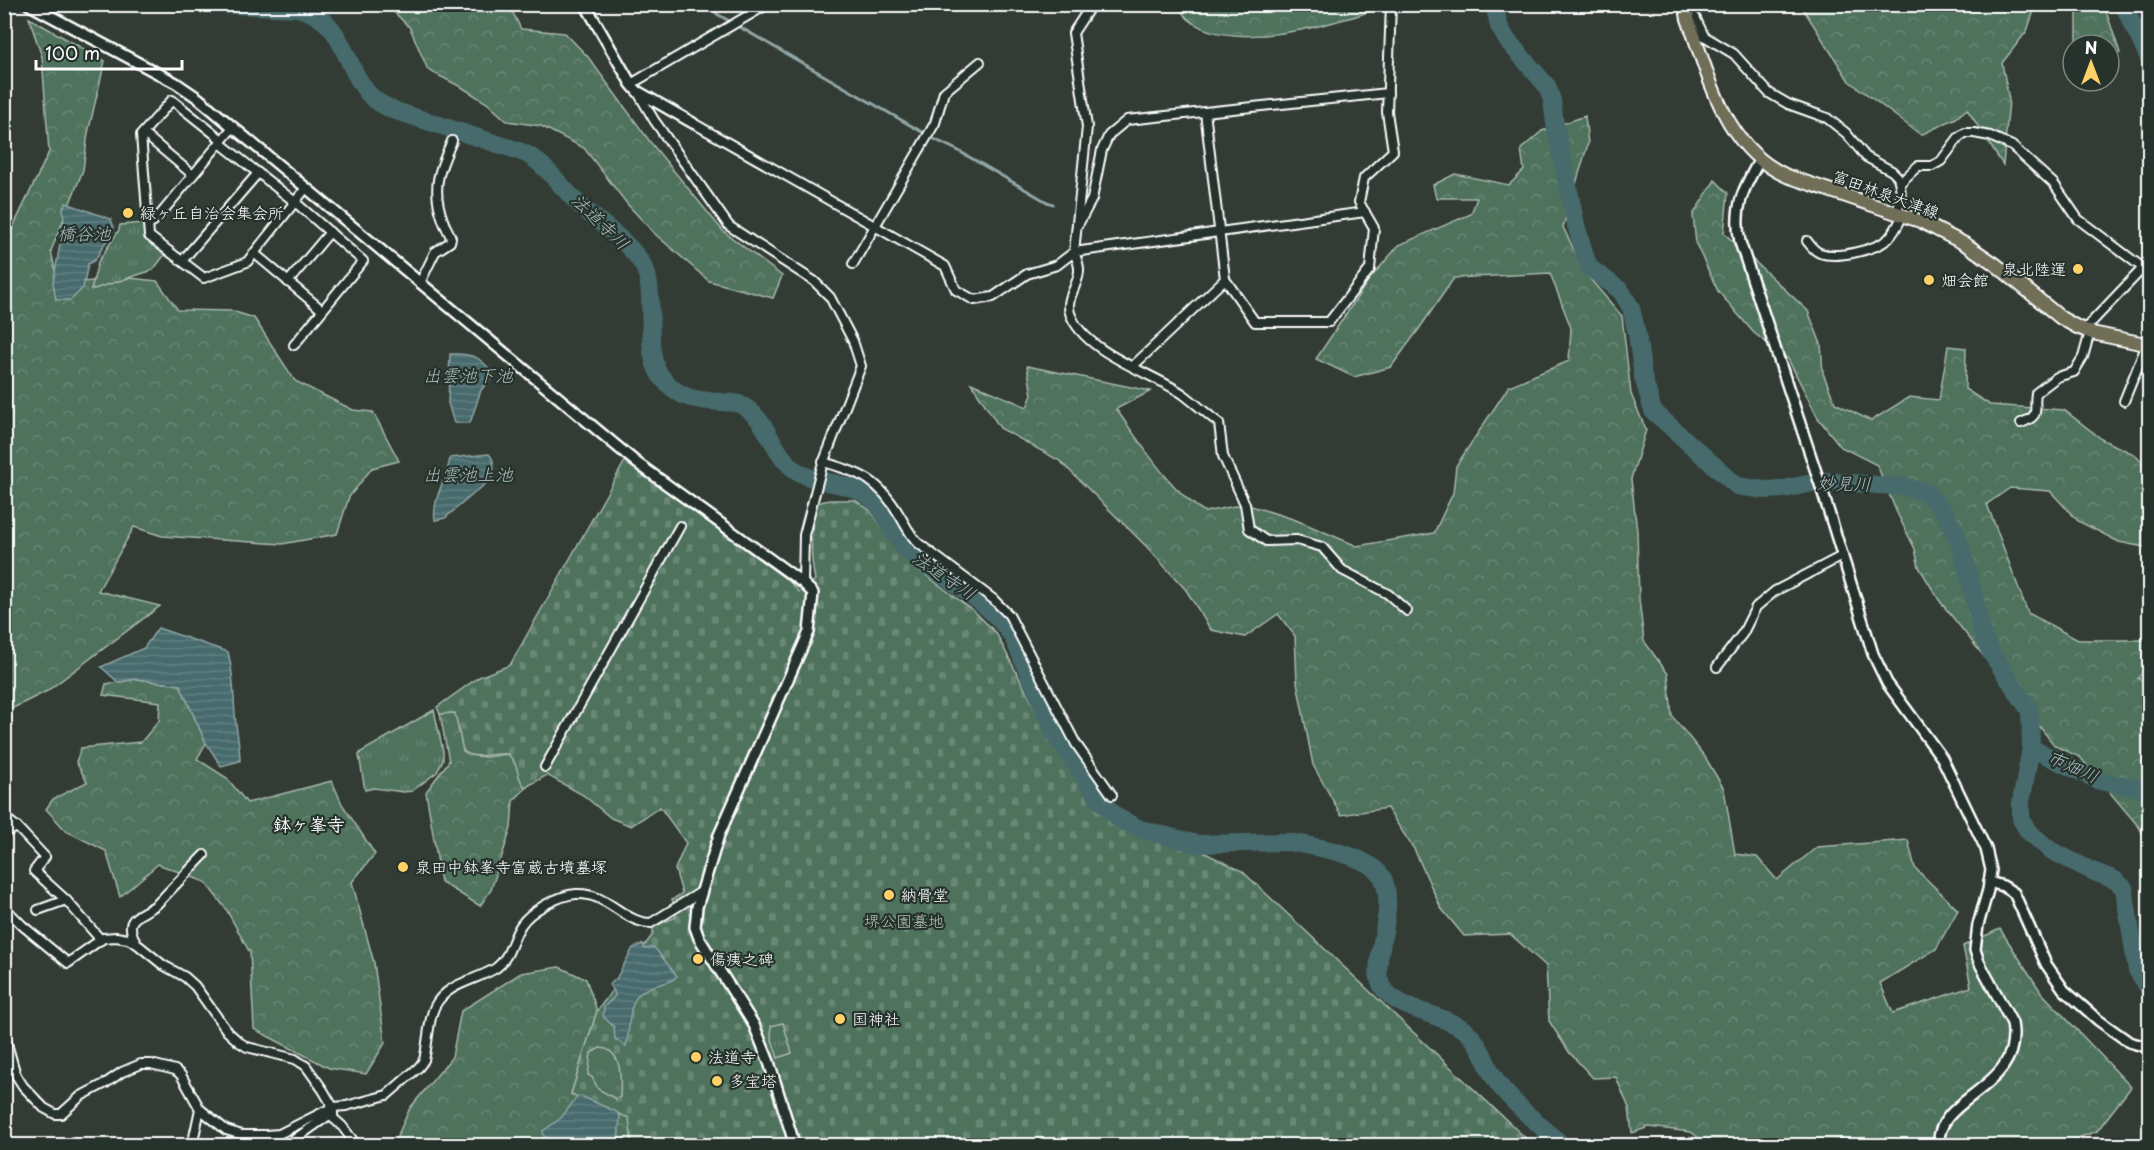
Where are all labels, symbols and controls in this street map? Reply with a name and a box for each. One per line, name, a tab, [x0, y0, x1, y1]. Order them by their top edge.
scale bar	[36, 33, 182, 71]
north arrow	[2061, 33, 2121, 93]
text: N	[2085, 35, 2097, 59]
text: 100 m	[45, 39, 100, 66]
street label: 富田林泉大津線	[1830, 163, 1943, 223]
water label: 法道寺川	[566, 186, 636, 256]
place label: 緑ヶ丘自治会集会所	[140, 200, 284, 224]
marker: 緑ヶ丘自治会集会所	[121, 206, 135, 220]
water label: 橋谷池	[57, 219, 112, 246]
place label: 泉北陸運	[2002, 256, 2066, 280]
marker: 泉北陸運	[2071, 262, 2085, 276]
place label: 畑会館	[1941, 267, 1989, 291]
marker: 畑会館	[1922, 273, 1936, 287]
water label: 出雲池下池	[423, 361, 514, 388]
water label: 出雲池上池	[423, 460, 514, 487]
water label: 妙見川	[1817, 469, 1871, 496]
water label: 法道寺川	[907, 543, 982, 606]
water label: 市畑川	[2043, 742, 2104, 789]
district label: 鉢ヶ峯寺	[273, 810, 345, 837]
place label: 泉田中鉢峯寺富蔵古墳墓塚	[415, 854, 607, 878]
marker: 泉田中鉢峯寺富蔵古墳墓塚	[396, 860, 410, 874]
place label: 納骨堂	[901, 882, 949, 906]
marker: 納骨堂	[882, 888, 896, 902]
park label: 堺公園墓地	[864, 908, 944, 932]
place label: 傷痍之碑	[710, 946, 774, 970]
marker: 傷痍之碑	[691, 952, 705, 966]
place label: 国神社	[852, 1006, 900, 1030]
marker: 国神社	[833, 1012, 847, 1026]
place label: 法道寺	[708, 1044, 756, 1068]
marker: 法道寺	[689, 1050, 703, 1064]
place label: 多宝塔	[729, 1068, 777, 1092]
marker: 多宝塔	[710, 1074, 724, 1088]

